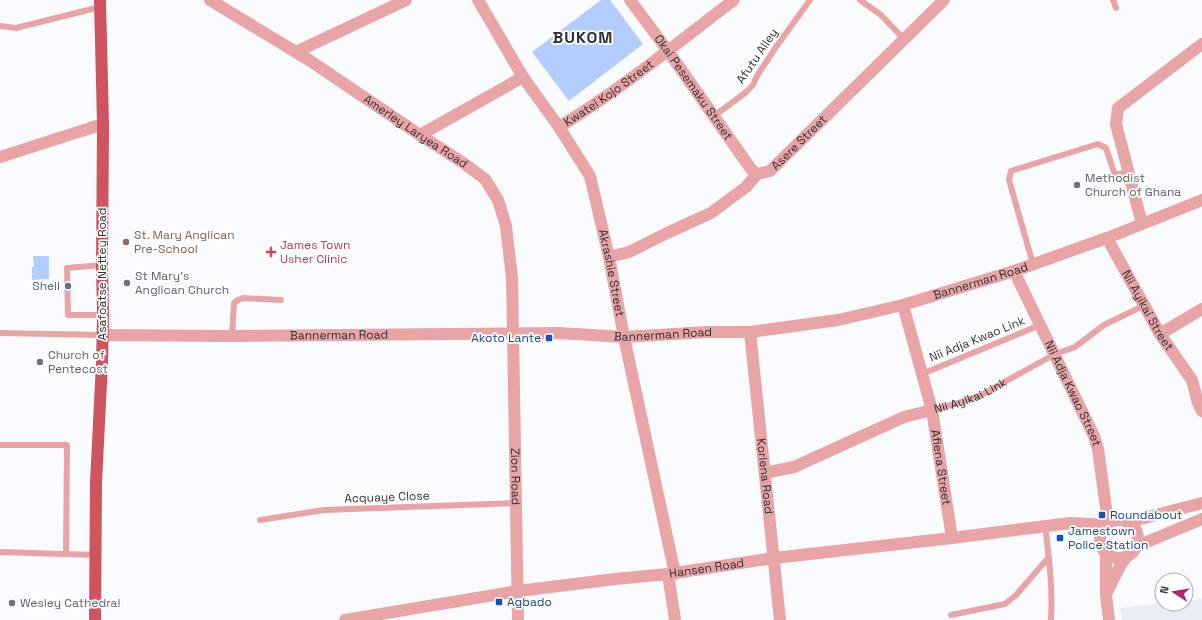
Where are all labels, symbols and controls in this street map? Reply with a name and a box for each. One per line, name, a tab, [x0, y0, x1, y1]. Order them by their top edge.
street label: Afutu Alley	[733, 25, 781, 87]
district label: BUKOM	[553, 27, 613, 48]
street label: Okai Pesemaku Street	[651, 31, 736, 143]
street label: Kwatei Kojo Street	[561, 56, 657, 130]
street label: Amerley Laryea Road	[360, 91, 471, 172]
street label: Asere Street	[768, 112, 830, 174]
place label: Methodist Church of Ghana	[1085, 170, 1181, 200]
marker: Methodist Church of Ghana	[1072, 180, 1082, 190]
street label: Asafoatse Nettey Road	[94, 208, 110, 340]
place label: St. Mary Anglican Pre-School	[134, 227, 235, 257]
street label: Akrashie Street	[595, 228, 628, 318]
marker: St. Mary Anglican Pre-School	[121, 237, 131, 247]
place label: James Town Usher Clinic	[280, 237, 350, 267]
marker: James Town Usher Clinic	[265, 246, 277, 258]
street label: Bannerman Road	[931, 259, 1030, 303]
street label: Nii Ayikai Street	[1118, 267, 1177, 354]
place label: St Mary's Anglican Church	[135, 268, 229, 298]
place label: Shell	[32, 278, 60, 294]
marker: St Mary's Anglican Church	[122, 278, 132, 288]
marker: Shell	[63, 281, 73, 291]
street label: Nii Adja Kwao Link	[927, 312, 1028, 366]
street label: Bannerman Road	[613, 324, 712, 345]
street label: Bannerman Road	[290, 327, 388, 343]
place label: Akoto Lante	[471, 330, 541, 346]
marker: Akoto Lante	[544, 333, 554, 343]
street label: Nii Adja Kwao Street	[1041, 338, 1105, 448]
place label: Church of Pentecost	[48, 347, 108, 377]
marker: Church of Pentecost	[35, 357, 45, 367]
street label: Nii Ayikai Link	[932, 374, 1010, 417]
street label: Afiena Street	[927, 428, 955, 506]
street label: Korlena Road	[753, 438, 777, 515]
street label: Zion Road	[507, 448, 524, 505]
street label: Acquaye Close	[344, 488, 430, 506]
place label: Roundabout	[1110, 507, 1182, 523]
marker: Roundabout	[1097, 510, 1107, 520]
place label: Jamestown Police Station	[1068, 523, 1148, 553]
marker: Jamestown Police Station	[1055, 533, 1065, 543]
street label: Hansen Road	[668, 555, 745, 582]
north arrow	[1154, 572, 1194, 612]
text: N	[1157, 585, 1172, 595]
place label: Agbado	[507, 594, 552, 610]
place label: Wesley Cathedral	[20, 595, 120, 611]
marker: Agbado	[494, 597, 504, 607]
marker: Wesley Cathedral	[7, 598, 17, 608]

